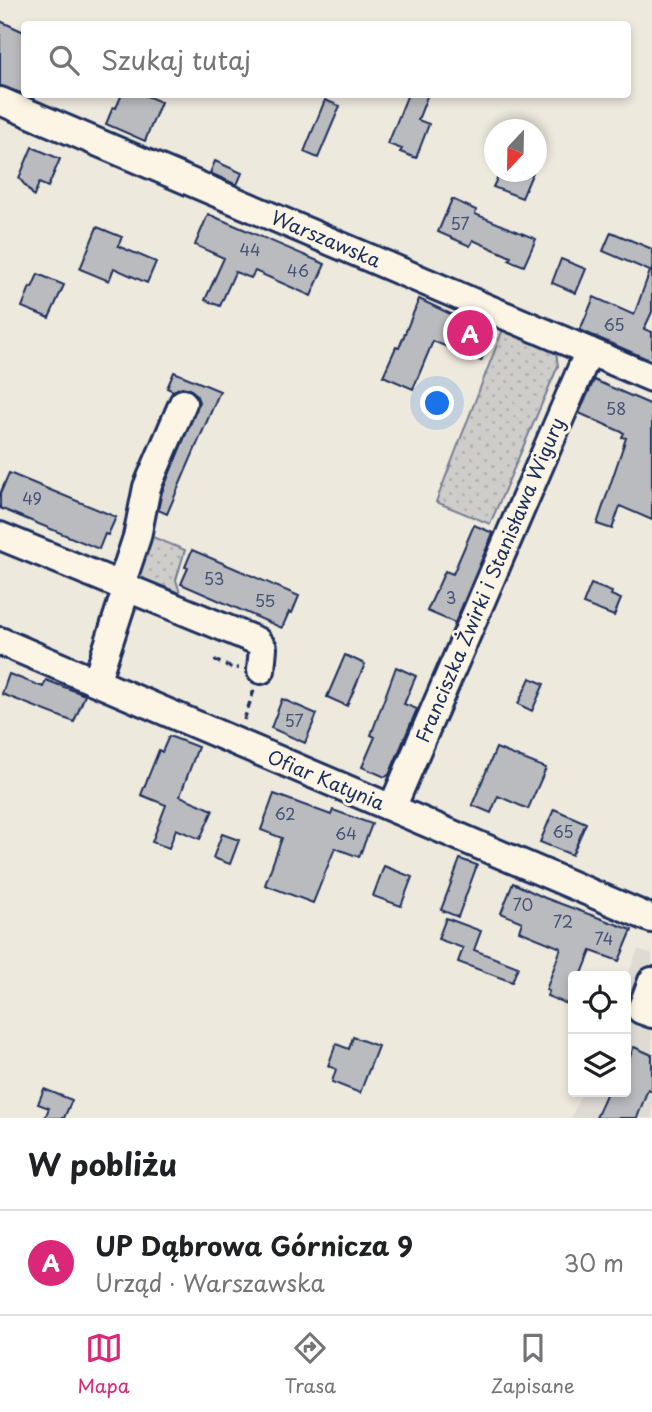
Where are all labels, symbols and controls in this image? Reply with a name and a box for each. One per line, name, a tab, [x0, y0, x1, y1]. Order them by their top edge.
search box	[21, 21, 631, 98]
text: Szukaj tutaj	[101, 40, 251, 79]
icon: search	[45, 41, 83, 79]
north arrow	[484, 119, 547, 182]
street label: Warszawska	[267, 202, 386, 274]
house number: 57	[450, 211, 470, 235]
house number: 44	[239, 237, 261, 261]
house number: 46	[287, 258, 309, 282]
pin: A	[447, 307, 493, 359]
house number: 65	[603, 312, 625, 336]
your location	[420, 386, 454, 420]
house number: 58	[606, 396, 626, 420]
street label: Franciszka Żwirki i Stanisława Wigury	[408, 413, 571, 747]
house number: 49	[22, 486, 42, 510]
house number: 53	[204, 566, 224, 590]
house number: 3	[446, 585, 456, 609]
house number: 55	[255, 588, 275, 612]
house number: 57	[284, 708, 304, 732]
street label: Ofiar Katynia	[263, 742, 390, 817]
house number: 62	[274, 801, 296, 825]
house number: 65	[552, 819, 574, 843]
house number: 64	[335, 821, 357, 845]
house number: 70	[513, 892, 533, 916]
house number: 72	[553, 909, 573, 933]
house number: 74	[595, 926, 613, 950]
map controls	[568, 971, 631, 1097]
button: locate	[568, 971, 631, 1034]
button: layers	[568, 1034, 631, 1097]
text: W pobliżu	[28, 1141, 177, 1186]
text: UP Dąbrowa Górnicza 9	[95, 1226, 413, 1265]
text: A	[42, 1245, 60, 1280]
text: 30 m	[563, 1245, 624, 1280]
text: Urząd · Warszawska	[95, 1265, 325, 1300]
tab: Mapa	[77, 1329, 130, 1399]
tab: Trasa	[284, 1329, 336, 1399]
tab: Zapisane	[491, 1329, 575, 1399]

